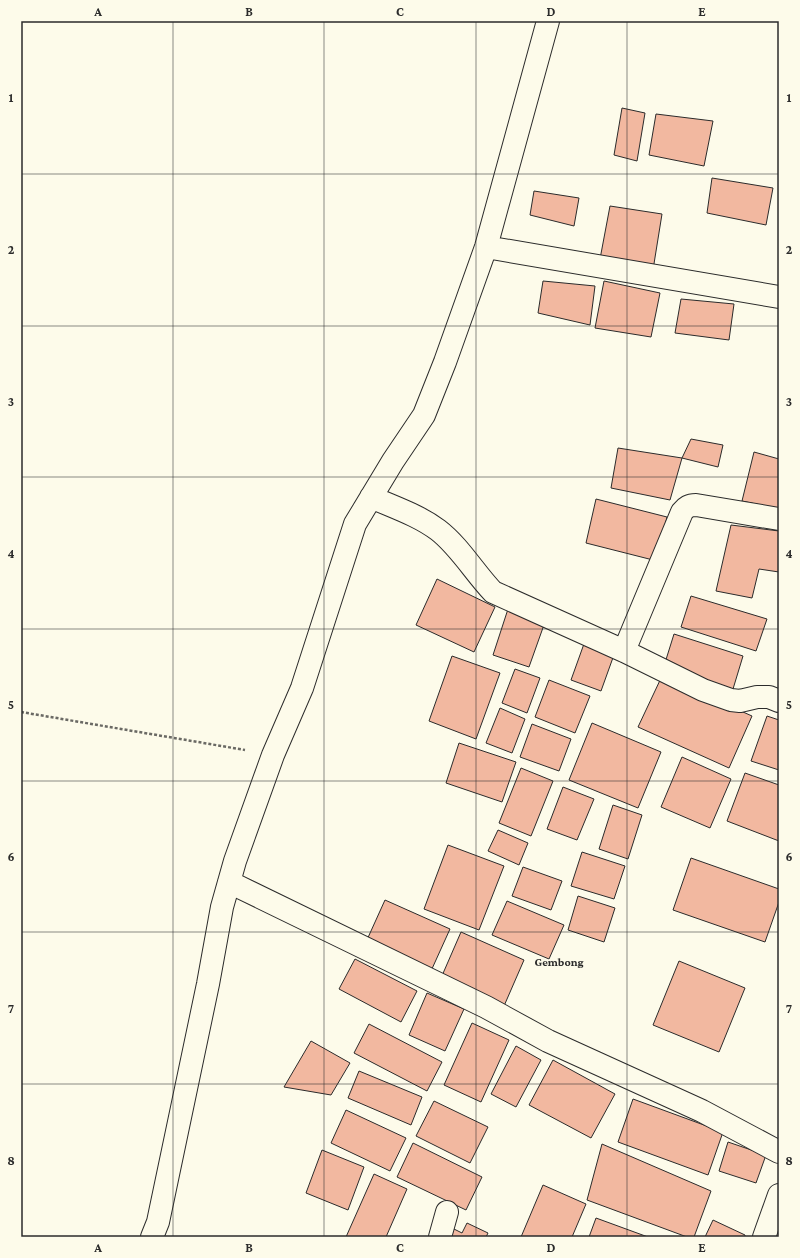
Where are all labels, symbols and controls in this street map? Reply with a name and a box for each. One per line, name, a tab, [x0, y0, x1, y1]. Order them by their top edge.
text: A	[93, 4, 102, 19]
text: B	[245, 4, 253, 19]
text: C	[396, 4, 404, 19]
text: D	[547, 4, 556, 19]
text: E	[698, 4, 706, 19]
text: 1	[9, 90, 14, 105]
text: 1	[787, 90, 792, 105]
text: 2	[8, 242, 15, 257]
text: 2	[786, 242, 793, 257]
text: 3	[8, 394, 14, 409]
text: 3	[786, 394, 792, 409]
text: 4	[7, 546, 15, 561]
text: 4	[785, 546, 793, 561]
text: 5	[8, 697, 14, 712]
text: 5	[786, 697, 792, 712]
text: 6	[7, 849, 15, 864]
text: 6	[785, 849, 793, 864]
district label: Gembong	[534, 955, 584, 969]
text: 7	[8, 1001, 14, 1016]
text: 7	[786, 1001, 792, 1016]
text: 8	[7, 1153, 15, 1168]
text: 8	[785, 1153, 793, 1168]
text: A	[93, 1240, 102, 1255]
text: B	[245, 1240, 253, 1255]
text: C	[396, 1240, 404, 1255]
text: D	[547, 1240, 556, 1255]
text: E	[698, 1240, 706, 1255]

